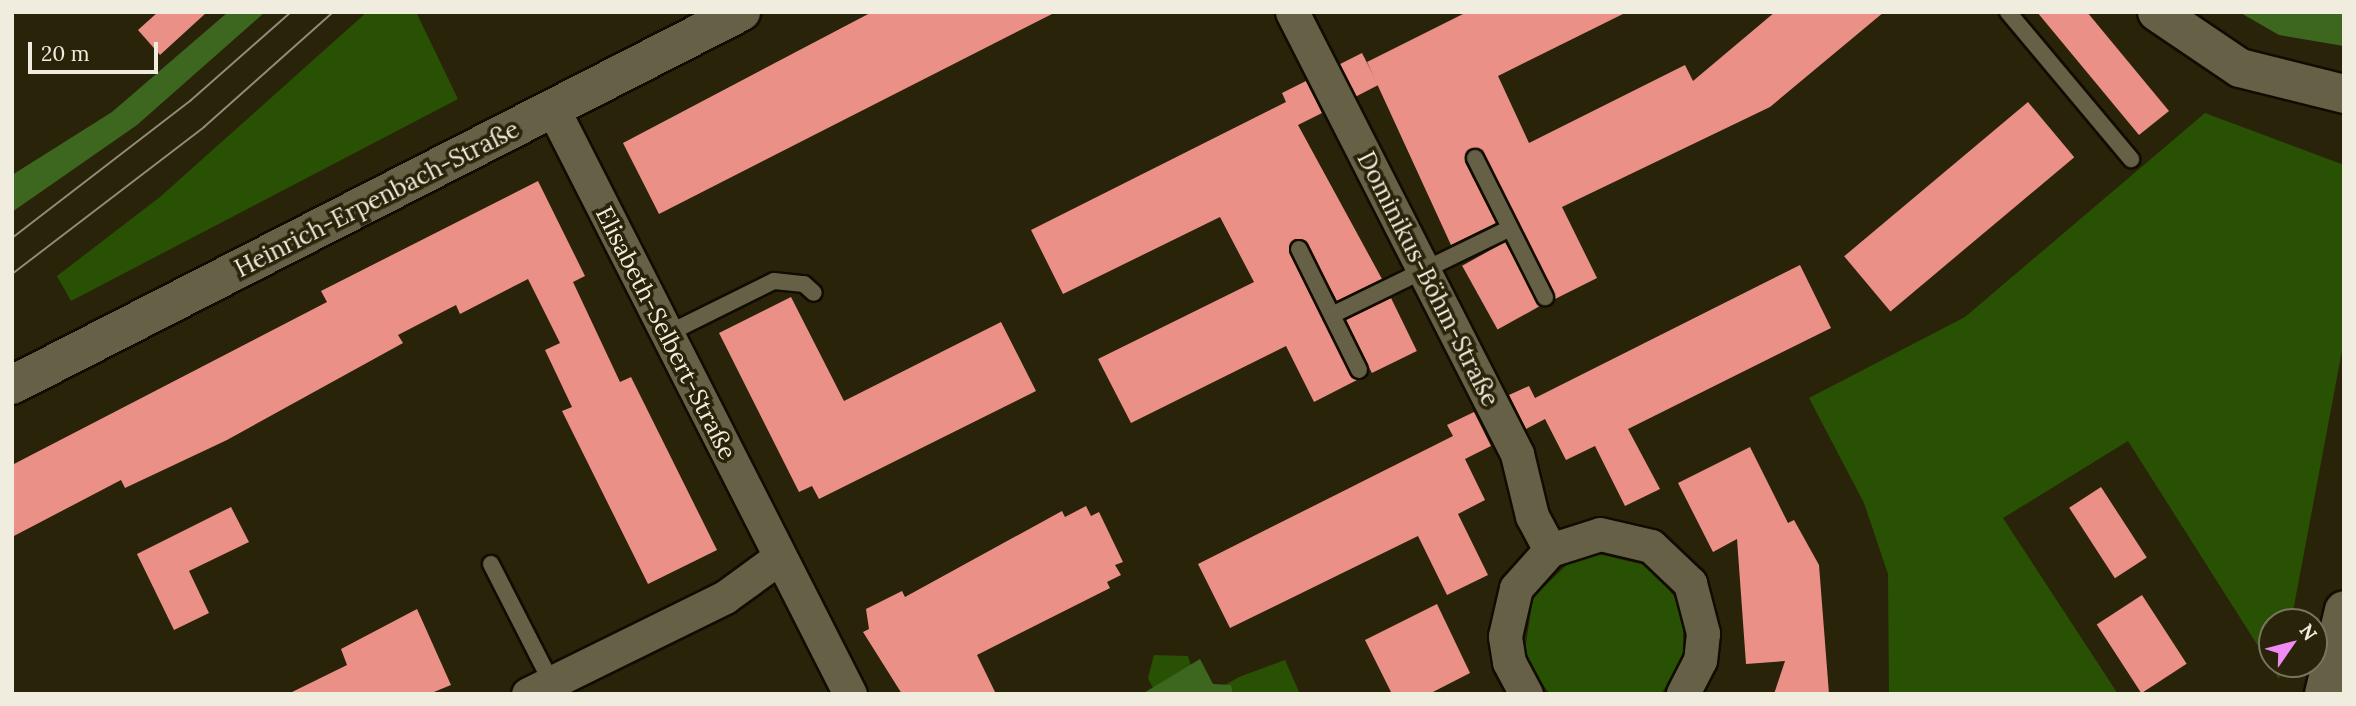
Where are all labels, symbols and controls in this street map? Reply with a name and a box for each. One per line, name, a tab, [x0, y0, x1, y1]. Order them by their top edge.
scale bar	[32, 28, 161, 72]
text: 20 m	[41, 40, 90, 67]
street label: Heinrich-Erpenbach-Straße	[230, 115, 524, 283]
street label: Dominikus-Böhm-Straße	[1351, 147, 1505, 411]
street label: Elisabeth-Selbert-Straße	[590, 202, 742, 464]
north arrow	[2258, 608, 2328, 678]
text: N	[2295, 619, 2323, 645]

